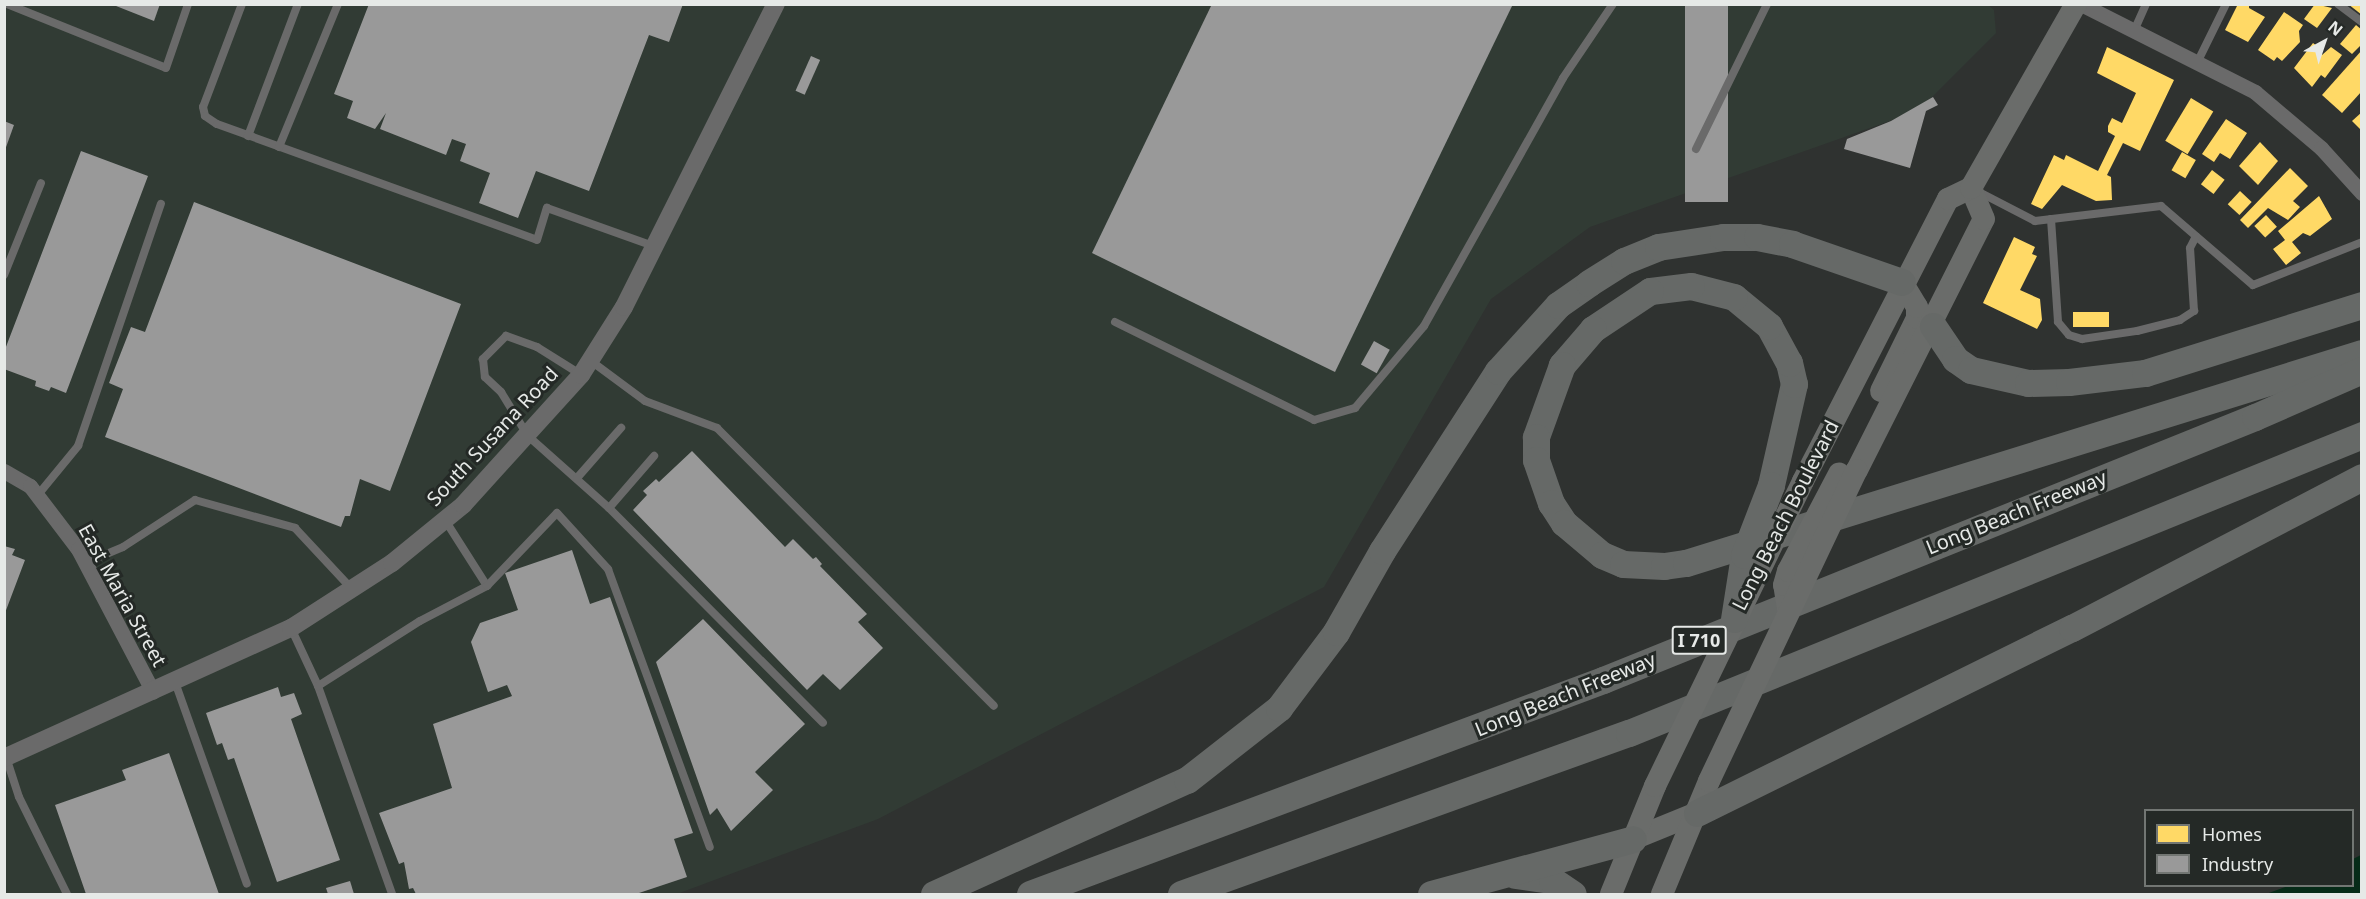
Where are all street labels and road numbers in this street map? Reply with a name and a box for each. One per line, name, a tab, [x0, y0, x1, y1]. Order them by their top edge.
street label: South Susana Road	[421, 362, 563, 510]
street label: Long Beach Boulevard	[1727, 416, 1843, 614]
street label: Long Beach Freeway	[1922, 465, 2110, 559]
street label: East Maria Street	[74, 519, 172, 671]
road number: I 710	[1670, 625, 1728, 655]
street label: Long Beach Freeway	[1471, 647, 1659, 741]

